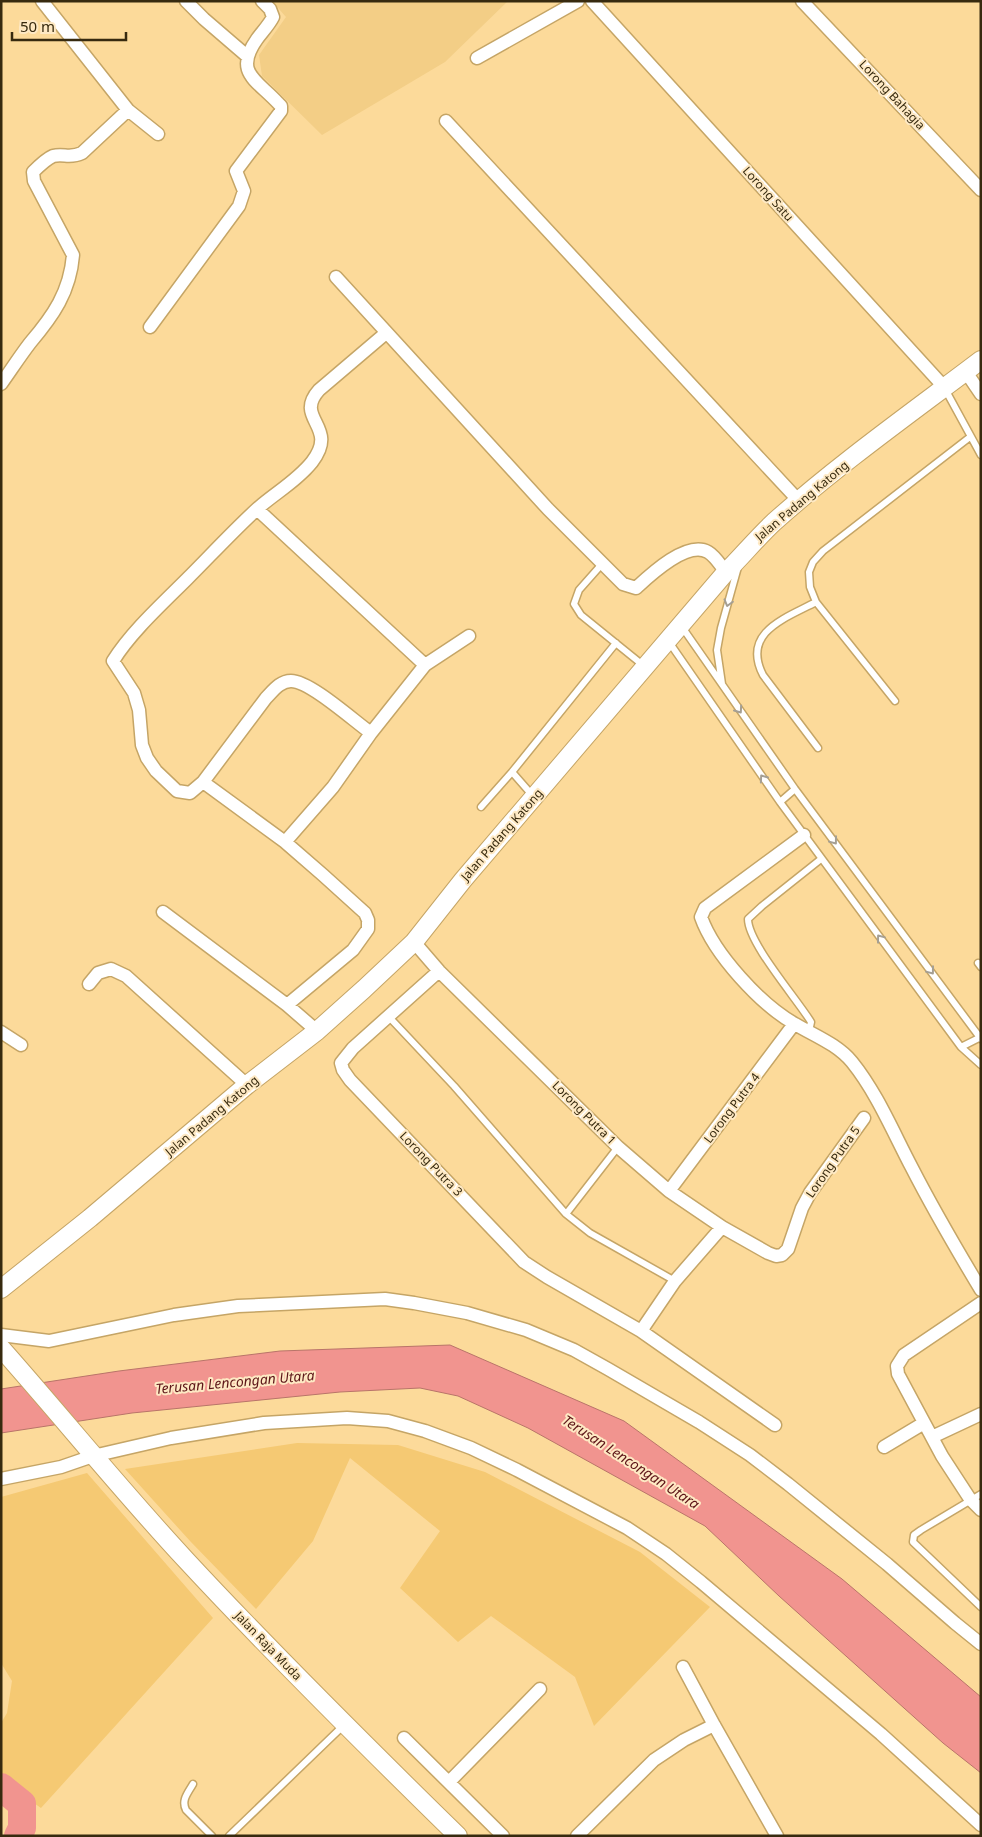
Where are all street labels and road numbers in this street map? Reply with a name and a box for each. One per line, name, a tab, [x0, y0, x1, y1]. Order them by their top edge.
street label: Lorong Bahagia	[856, 56, 929, 133]
street label: Lorong Satu	[739, 163, 798, 225]
street label: Jalan Padang Katong	[751, 457, 852, 545]
street label: Jalan Padang Katong	[456, 785, 546, 885]
street label: Lorong Putra 4	[700, 1069, 764, 1146]
street label: Jalan Padang Katong	[161, 1072, 262, 1160]
street label: Lorong Putra 1	[549, 1077, 620, 1148]
street label: Lorong Putra 5	[802, 1122, 864, 1201]
street label: Lorong Putra 3	[396, 1128, 467, 1200]
street label: Jalan Raja Muda	[230, 1607, 306, 1684]

